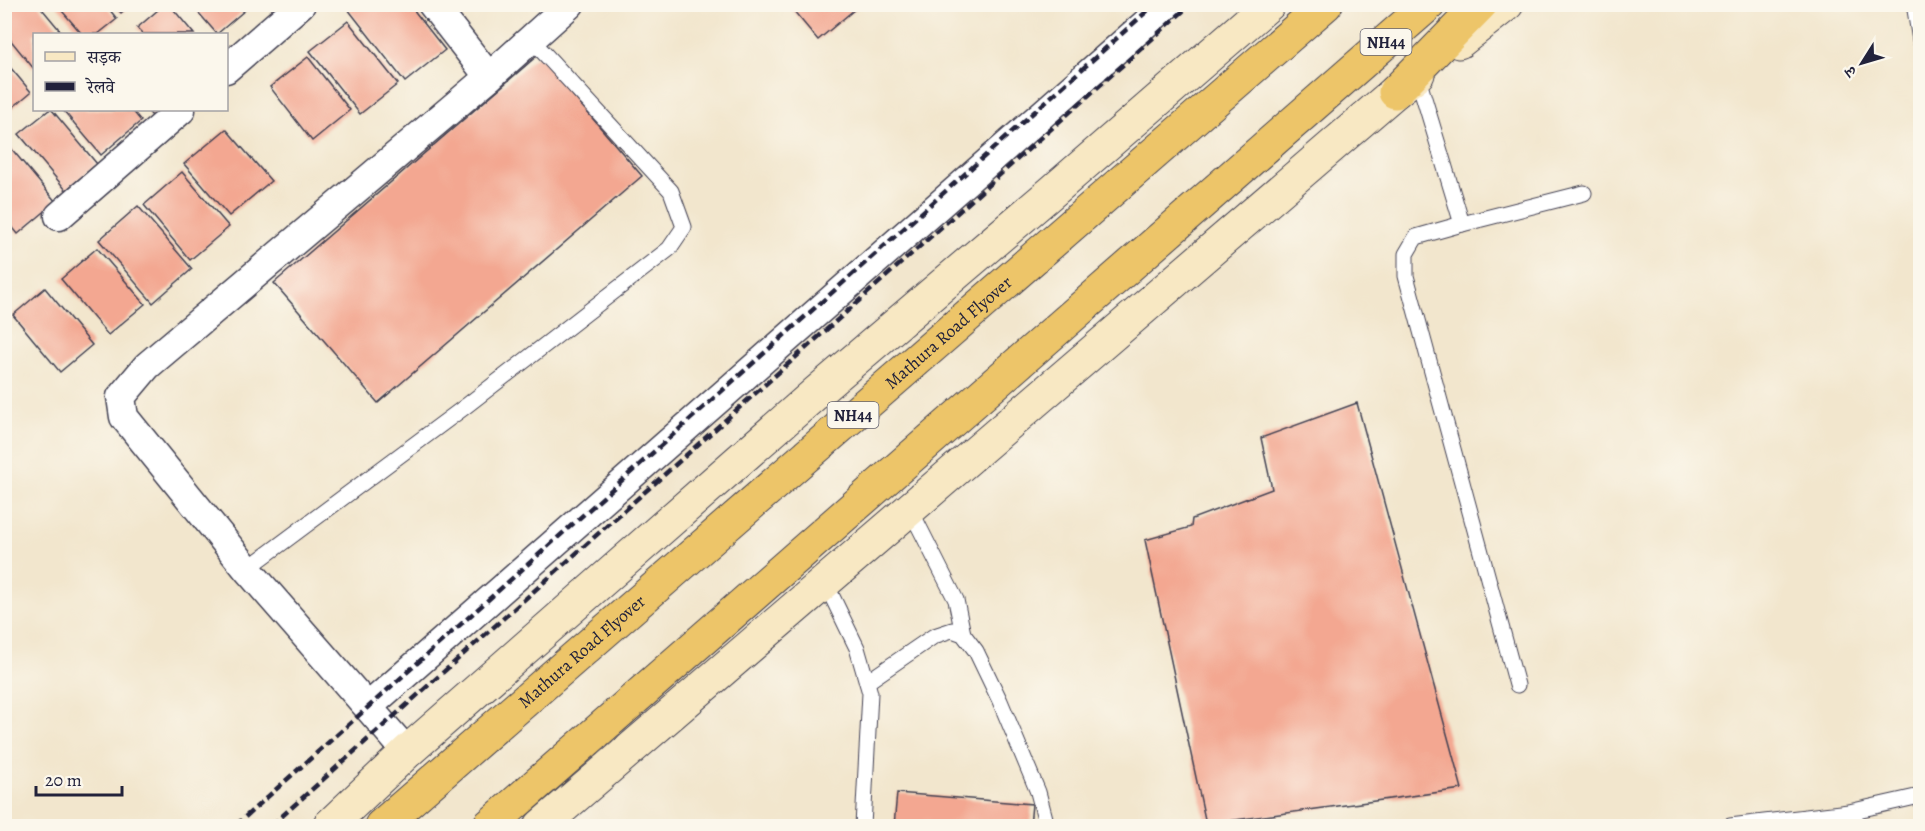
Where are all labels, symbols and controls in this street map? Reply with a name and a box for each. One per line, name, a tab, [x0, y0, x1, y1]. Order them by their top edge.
road number: NH44	[1360, 29, 1412, 55]
legend	[33, 33, 228, 111]
north arrow	[1832, 33, 1892, 93]
text: सड़क	[86, 45, 122, 69]
text: उ	[1838, 60, 1863, 82]
text: रेलवे	[85, 75, 116, 99]
street label: Mathura Road Flyover	[880, 270, 1017, 394]
road number: NH44	[828, 402, 878, 428]
street label: Mathura Road Flyover	[513, 589, 651, 713]
scale bar	[36, 759, 122, 797]
text: 20 m	[45, 768, 82, 792]

